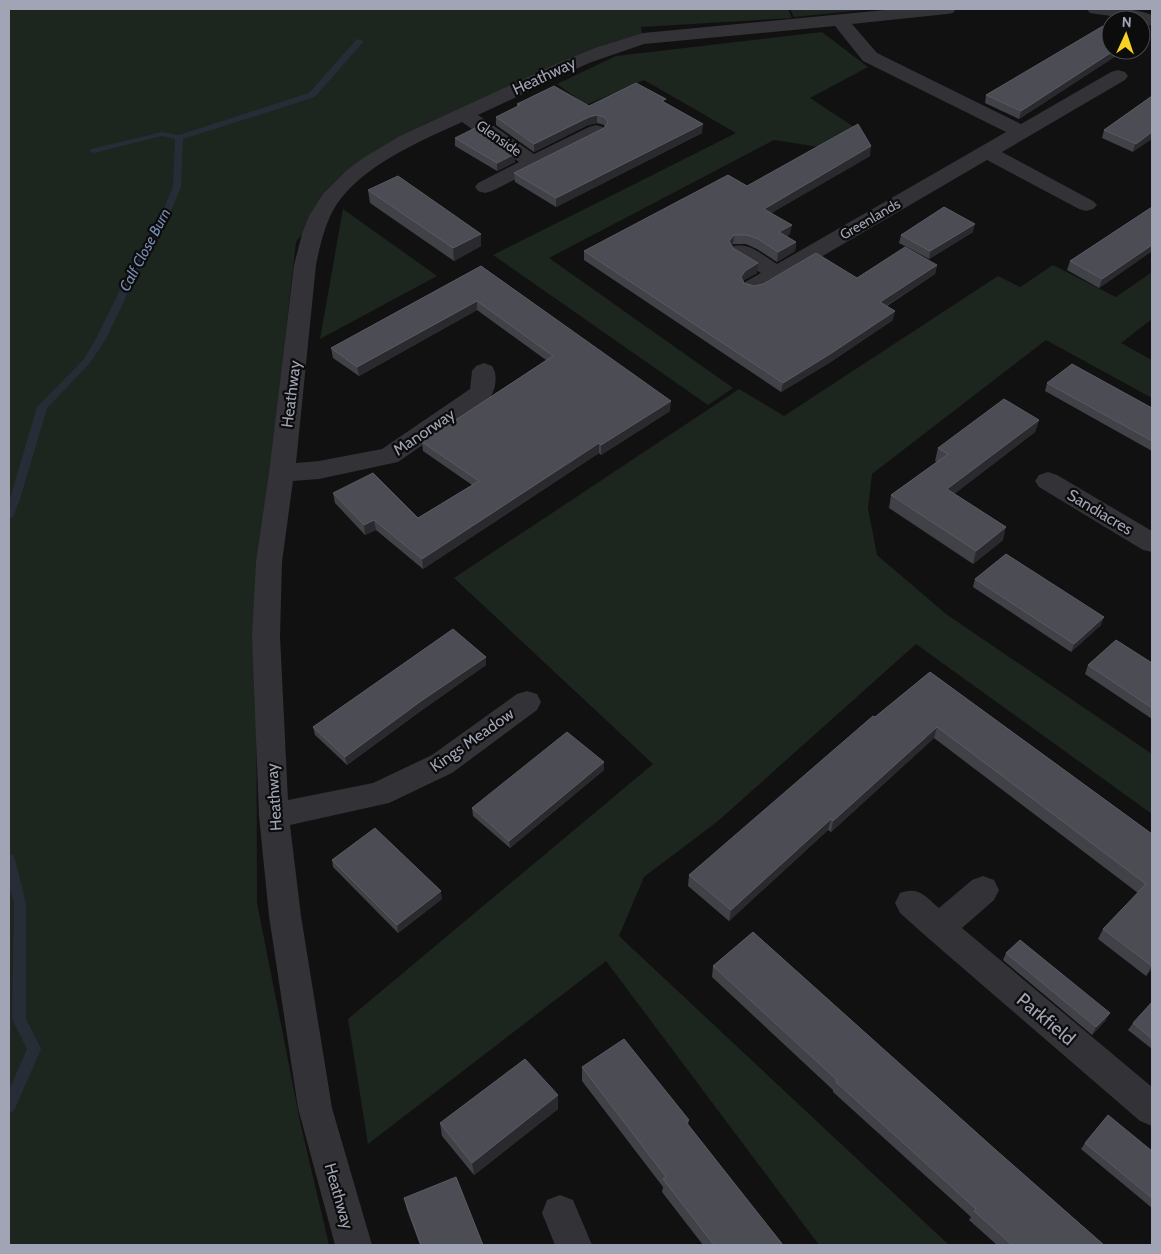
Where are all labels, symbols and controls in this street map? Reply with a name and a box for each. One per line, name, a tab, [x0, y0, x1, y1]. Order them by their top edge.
north arrow	[1101, 10, 1151, 60]
text: N	[1121, 13, 1132, 31]
street label: Heathway	[509, 53, 579, 99]
street label: Glenside	[473, 116, 525, 160]
street label: Greenlands	[836, 194, 904, 244]
water label: Calf Close Burn	[116, 206, 174, 294]
street label: Heathway	[277, 359, 305, 429]
street label: Manorway	[390, 404, 458, 460]
street label: Sandiacres	[1064, 485, 1136, 539]
street label: Kings Meadow	[426, 704, 518, 776]
street label: Heathway	[262, 763, 286, 831]
street label: Parkfield	[1012, 988, 1080, 1050]
street label: Heathway	[321, 1161, 357, 1231]

